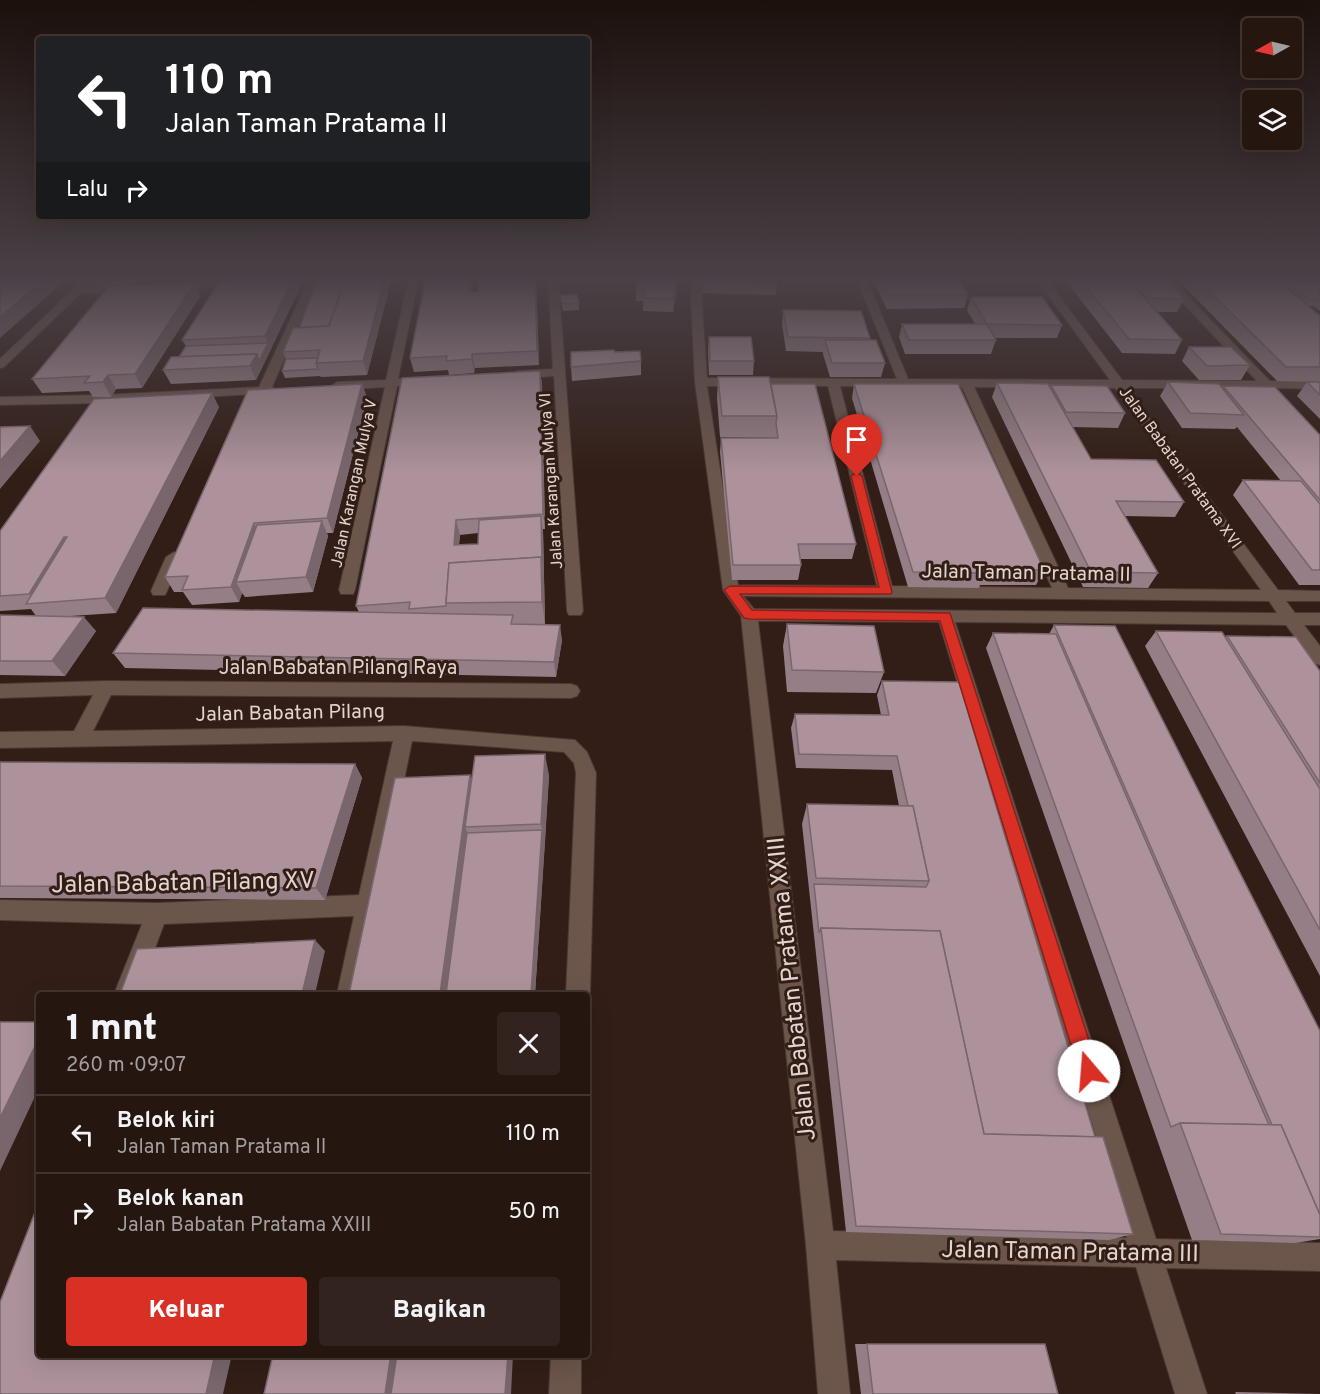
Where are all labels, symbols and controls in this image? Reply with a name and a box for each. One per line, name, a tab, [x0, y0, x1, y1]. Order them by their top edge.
north arrow	[1242, 18, 1302, 78]
map controls	[1242, 18, 1302, 150]
text: 110 m	[165, 56, 274, 109]
icon: left	[66, 60, 144, 138]
button: layers	[1242, 90, 1302, 150]
text: Jalan Taman Pratama II	[165, 108, 448, 142]
icon: right	[120, 174, 153, 207]
text: Lalu	[66, 177, 108, 204]
street label: Jalan Babatan Pratama XVI	[1114, 383, 1245, 553]
street label: Jalan Karangan Mulya VI	[536, 392, 568, 570]
street label: Jalan Karangan Mulya V	[327, 397, 383, 570]
pin	[831, 414, 882, 476]
icon: arrive	[840, 423, 873, 456]
street label: Jalan Taman Pratama II	[921, 559, 1131, 589]
street label: Jalan Babatan Pilang Raya	[219, 656, 457, 682]
street label: Jalan Babatan Pilang	[195, 699, 385, 729]
street label: Jalan Babatan Pratama XXIII	[762, 835, 824, 1142]
street label: Jalan Babatan Pilang XV	[51, 867, 315, 901]
text: 1 mnt	[66, 1007, 157, 1053]
button: close	[497, 1012, 560, 1075]
position arrow	[1057, 1039, 1121, 1103]
text: 260 m · 09:07	[66, 1053, 186, 1079]
text: Belok kiri	[117, 1108, 215, 1135]
icon: left	[66, 1118, 99, 1151]
text: 110 m	[506, 1121, 560, 1148]
text: Jalan Taman Pratama II	[117, 1135, 326, 1161]
text: Belok kanan	[117, 1186, 244, 1213]
icon: right	[66, 1196, 99, 1229]
text: 50 m	[508, 1199, 560, 1226]
text: Jalan Babatan Pratama XXIII	[117, 1213, 371, 1239]
street label: Jalan Taman Pratama III	[941, 1236, 1199, 1270]
button: Keluar	[66, 1277, 307, 1346]
button: Bagikan	[319, 1277, 560, 1346]

